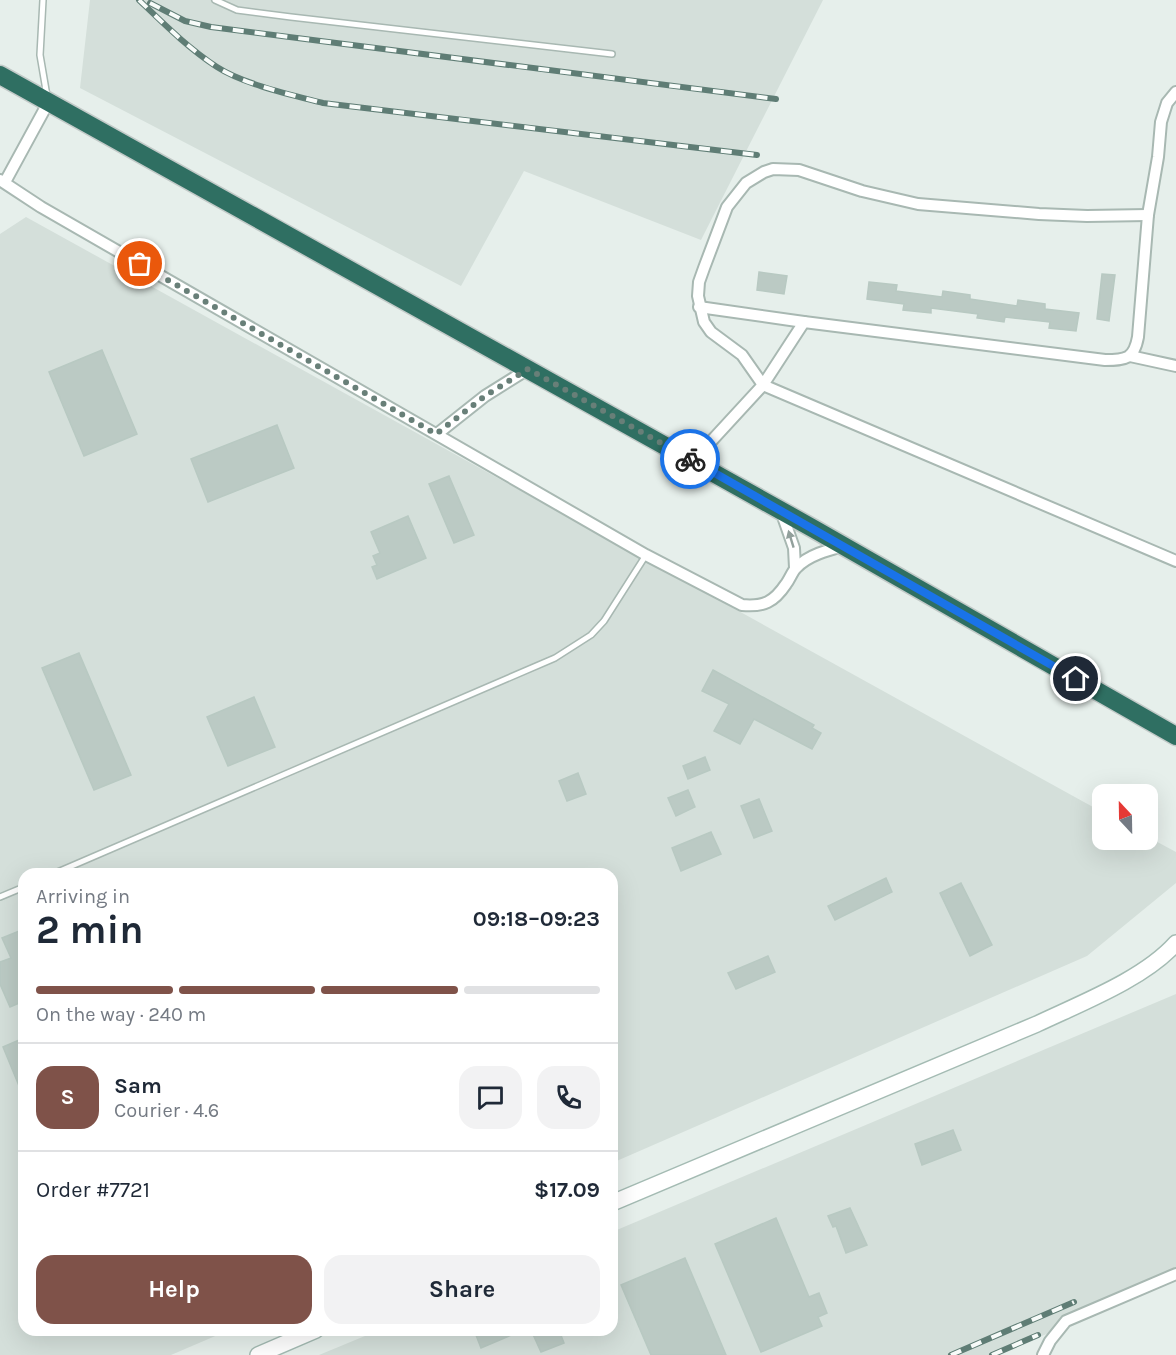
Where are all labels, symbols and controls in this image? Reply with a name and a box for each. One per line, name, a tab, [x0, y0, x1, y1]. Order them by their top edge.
pin	[114, 238, 165, 289]
icon: bag	[123, 247, 156, 280]
courier	[660, 429, 720, 489]
icon: bike	[674, 443, 707, 476]
one-way arrow	[786, 530, 795, 548]
pin	[1050, 653, 1101, 704]
icon: home	[1059, 662, 1092, 695]
north arrow	[1092, 784, 1158, 850]
map controls	[1092, 784, 1158, 850]
text: Arriving in	[36, 885, 130, 908]
text: 09:18–09:23	[473, 906, 600, 932]
text: 2 min	[36, 907, 144, 953]
text: On the way · 240 m	[36, 1003, 206, 1026]
button: chat	[459, 1066, 522, 1129]
button: phone	[537, 1066, 600, 1129]
text: Sam	[114, 1073, 162, 1099]
text: S	[60, 1084, 75, 1110]
text: Courier · 4.6	[114, 1099, 219, 1122]
text: Order #7721	[36, 1177, 150, 1203]
text: $17.09	[534, 1177, 600, 1203]
button: Help	[36, 1255, 312, 1324]
button: Share	[324, 1255, 600, 1324]

